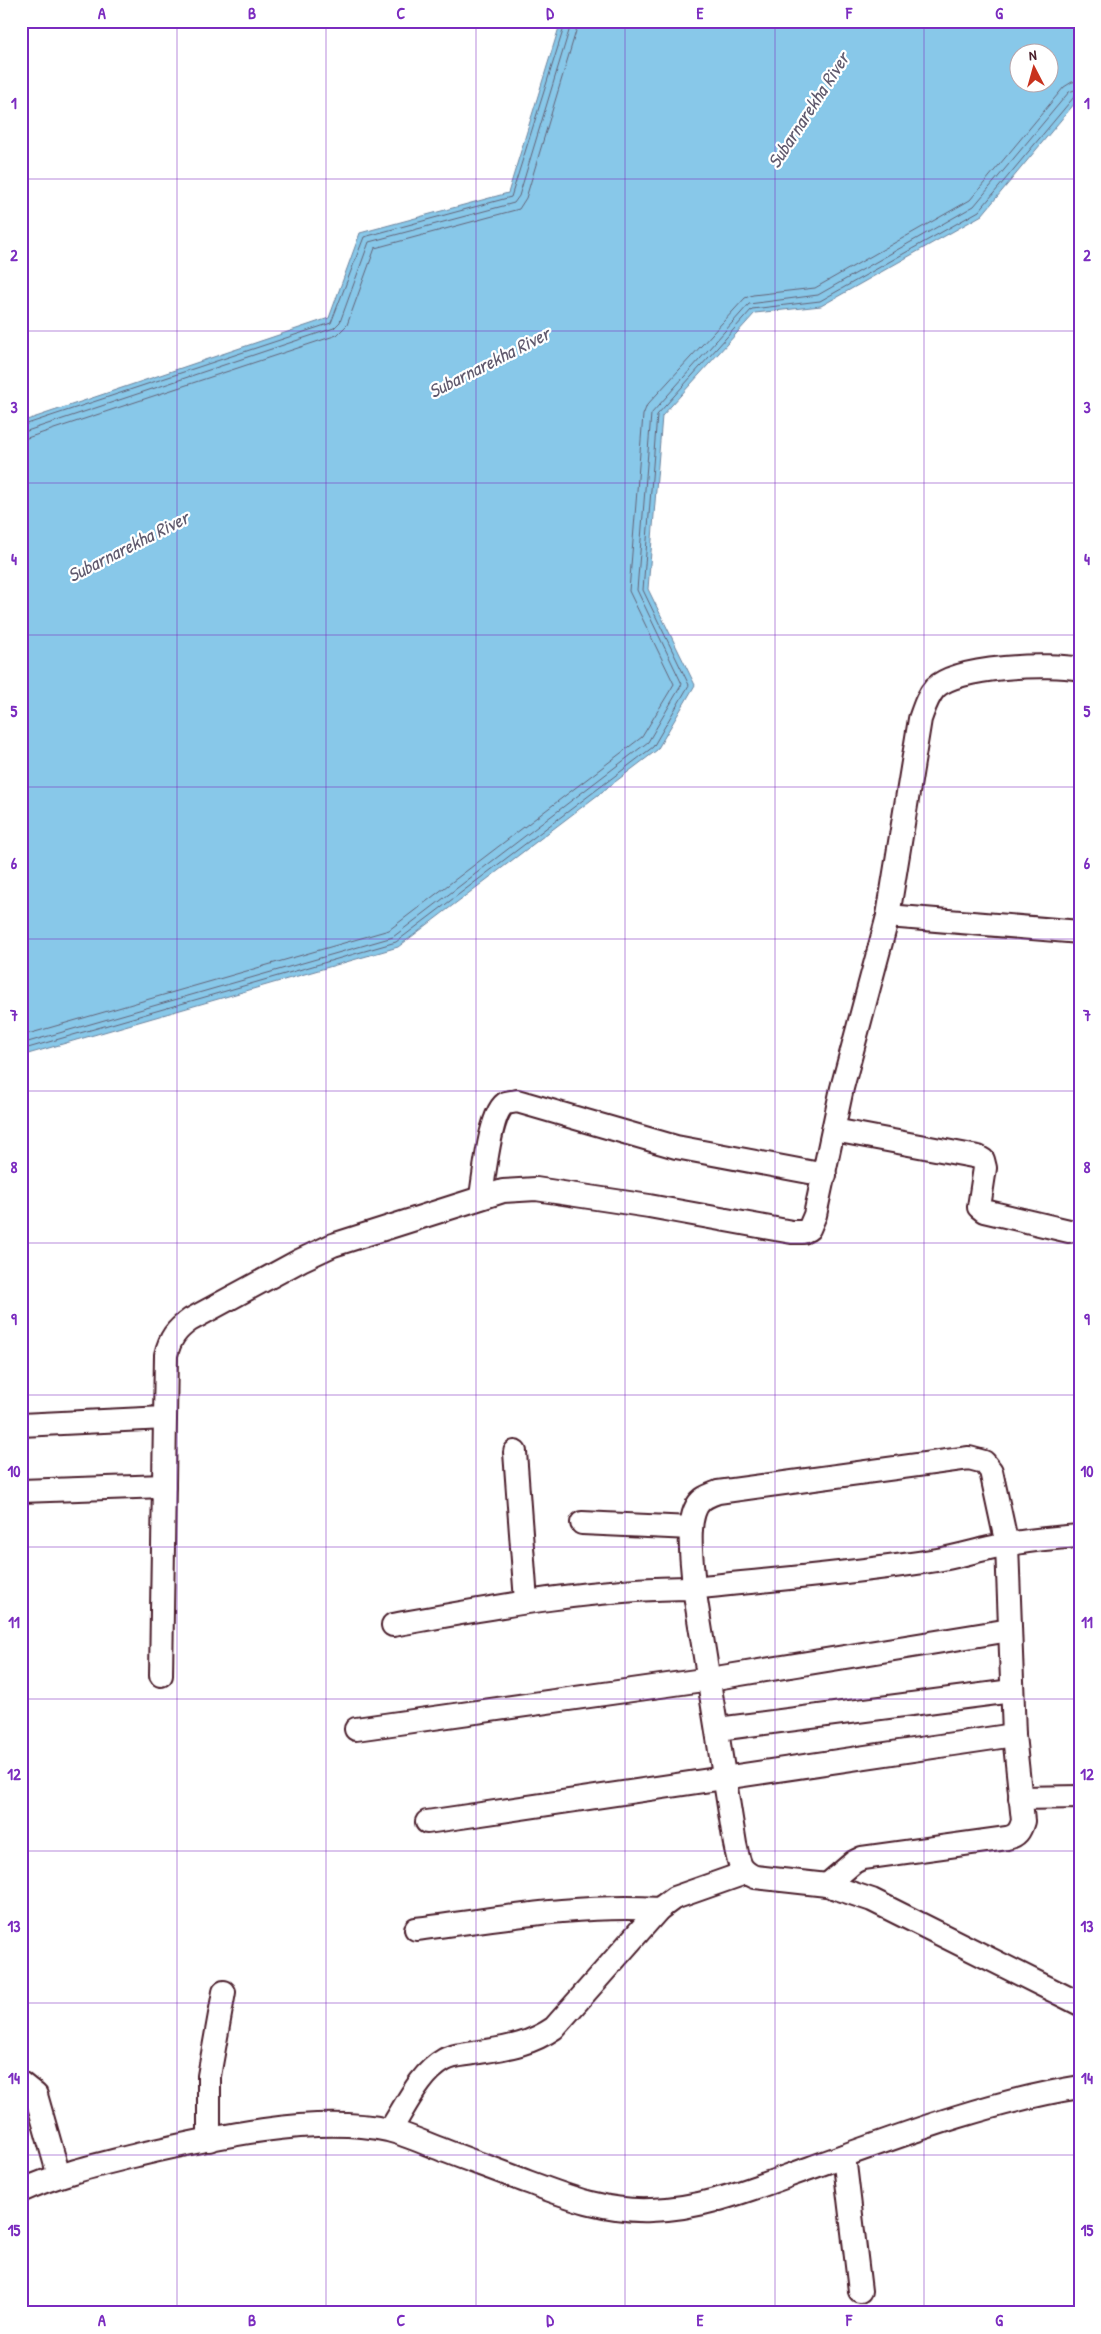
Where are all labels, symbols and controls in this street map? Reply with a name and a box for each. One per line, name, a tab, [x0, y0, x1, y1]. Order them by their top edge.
text: A	[98, 2, 106, 24]
text: B	[248, 2, 256, 24]
text: C	[397, 2, 406, 24]
text: D	[546, 2, 554, 24]
text: E	[696, 2, 704, 24]
text: F	[845, 2, 853, 24]
text: G	[995, 2, 1003, 24]
north arrow	[1008, 42, 1058, 92]
water label: Subarnarekha River	[761, 45, 857, 173]
text: N	[1028, 45, 1038, 64]
text: 1	[11, 92, 17, 114]
text: 1	[1084, 92, 1090, 114]
text: 2	[10, 244, 18, 266]
text: 2	[1083, 244, 1091, 266]
water label: Subarnarekha River	[424, 319, 556, 404]
text: 3	[10, 396, 18, 418]
text: 3	[1083, 396, 1091, 418]
water label: Subarnarekha River	[63, 503, 195, 588]
text: 4	[11, 548, 17, 570]
text: 4	[1084, 548, 1090, 570]
text: 5	[11, 700, 18, 722]
text: 5	[1084, 700, 1091, 722]
text: 6	[11, 852, 18, 874]
text: 6	[1084, 852, 1091, 874]
text: 7	[9, 1004, 18, 1026]
text: 7	[1082, 1004, 1091, 1026]
text: 8	[11, 1156, 18, 1178]
text: 8	[1084, 1156, 1091, 1178]
text: 9	[11, 1308, 17, 1330]
text: 9	[1084, 1308, 1090, 1330]
text: 10	[8, 1460, 20, 1482]
text: 10	[1081, 1460, 1093, 1482]
text: 11	[8, 1611, 20, 1633]
text: 11	[1081, 1611, 1093, 1633]
text: 12	[7, 1763, 21, 1785]
text: 12	[1080, 1763, 1094, 1785]
text: 13	[8, 1915, 20, 1937]
text: 13	[1081, 1915, 1093, 1937]
text: 14	[8, 2067, 20, 2089]
text: 14	[1081, 2067, 1093, 2089]
text: 15	[8, 2219, 21, 2241]
text: 15	[1081, 2219, 1094, 2241]
text: A	[98, 2309, 106, 2331]
text: B	[248, 2309, 256, 2331]
text: C	[397, 2309, 406, 2331]
text: D	[546, 2309, 554, 2331]
text: E	[696, 2309, 704, 2331]
text: F	[845, 2309, 853, 2331]
text: G	[995, 2309, 1003, 2331]

